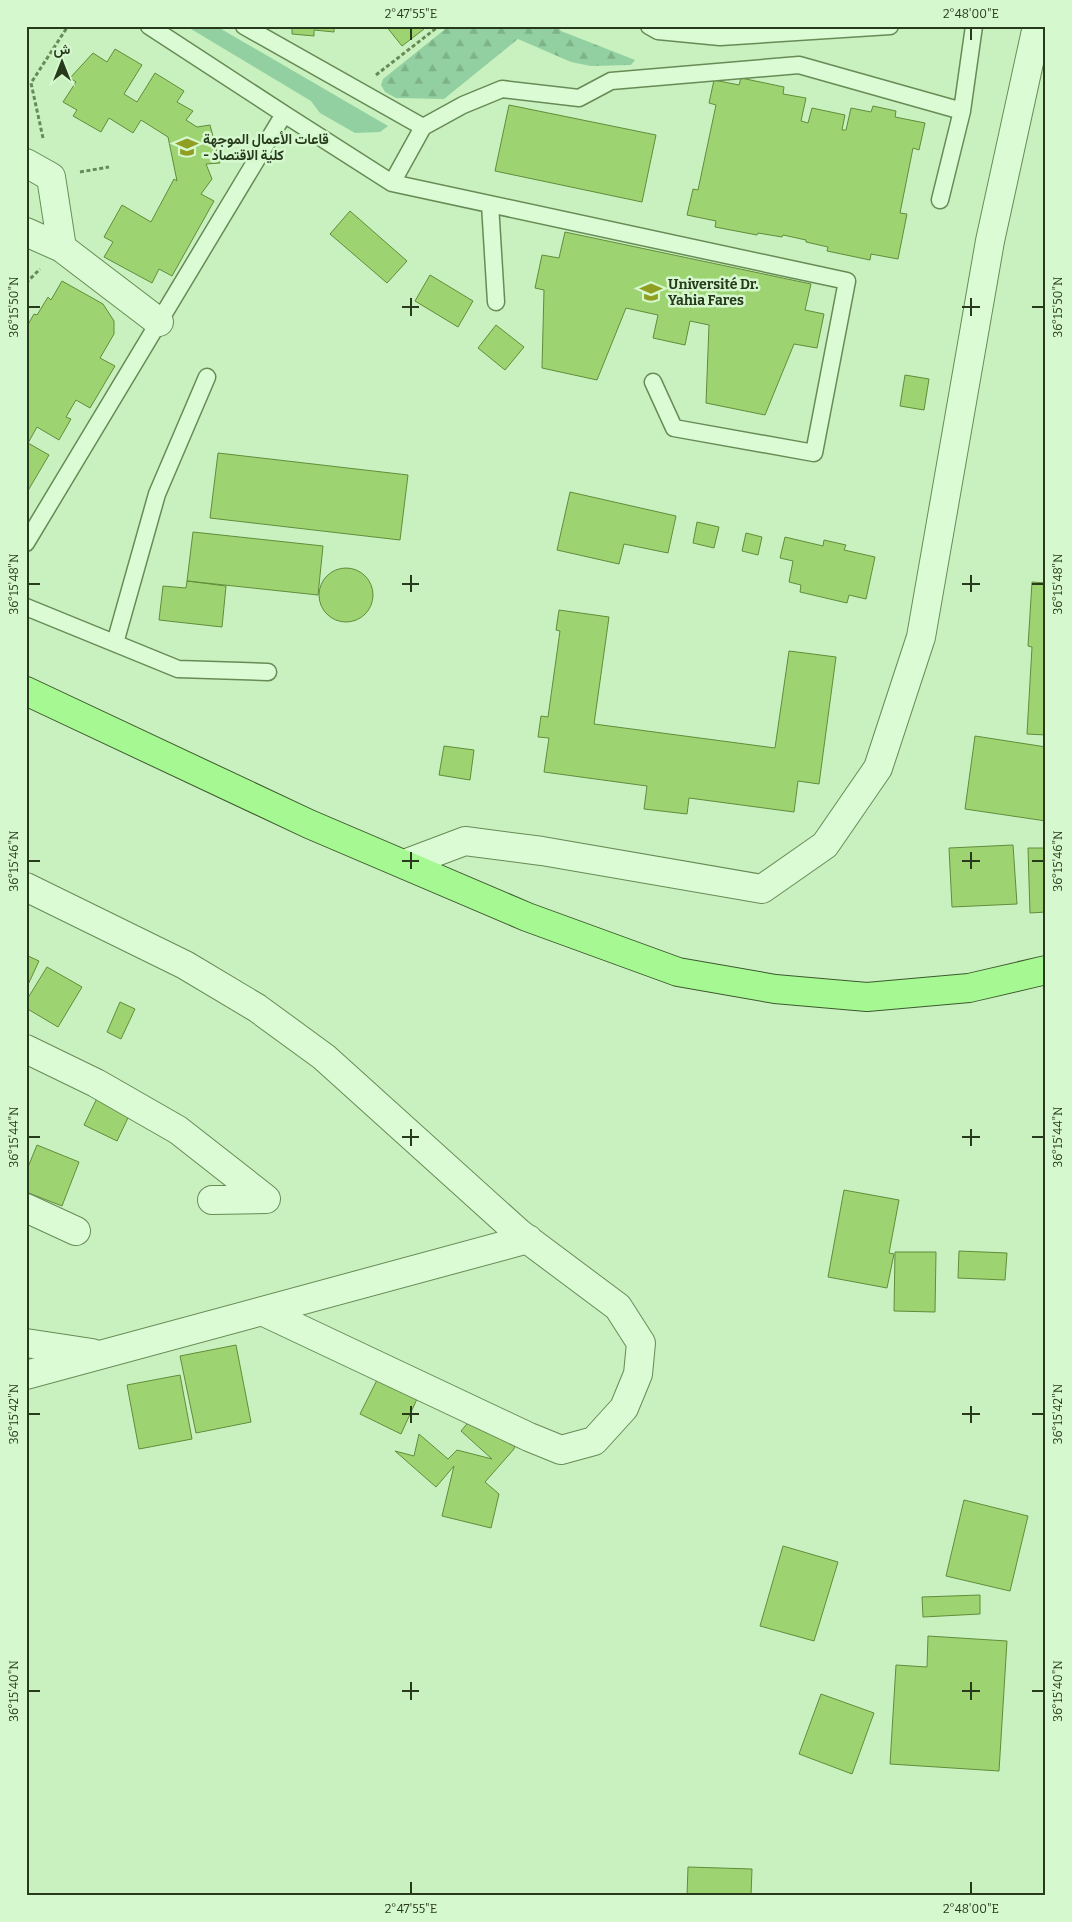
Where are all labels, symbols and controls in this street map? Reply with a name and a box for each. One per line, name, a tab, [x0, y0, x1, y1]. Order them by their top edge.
text: 2°47'55"E	[385, 7, 437, 21]
text: 2°48'00"E	[943, 7, 999, 21]
north arrow	[38, 38, 88, 88]
text: ش	[54, 41, 71, 58]
place label: قاعات الأعمال الموجهة - كلية الاقتصاد	[203, 131, 329, 164]
school or university icon: قاعات الأعمال الموجهة - كلية الاقتصاد	[174, 134, 200, 160]
text: 36°15'50"N	[7, 276, 21, 338]
place label: Université Dr. Yahia Fares	[668, 276, 759, 309]
text: 36°15'50"N	[1051, 276, 1065, 338]
school or university icon: Université Dr. Yahia Fares	[638, 279, 664, 305]
text: 36°15'48"N	[7, 553, 21, 614]
text: 36°15'48"N	[1051, 553, 1065, 614]
text: 36°15'46"N	[7, 830, 21, 892]
text: 36°15'46"N	[1051, 830, 1065, 892]
text: 36°15'44"N	[7, 1106, 21, 1168]
text: 36°15'44"N	[1051, 1106, 1065, 1168]
text: 36°15'42"N	[7, 1383, 21, 1444]
text: 36°15'42"N	[1051, 1383, 1065, 1444]
text: 36°15'40"N	[7, 1660, 21, 1722]
text: 36°15'40"N	[1051, 1660, 1065, 1722]
text: 2°47'55"E	[385, 1902, 437, 1916]
text: 2°48'00"E	[943, 1902, 999, 1916]

